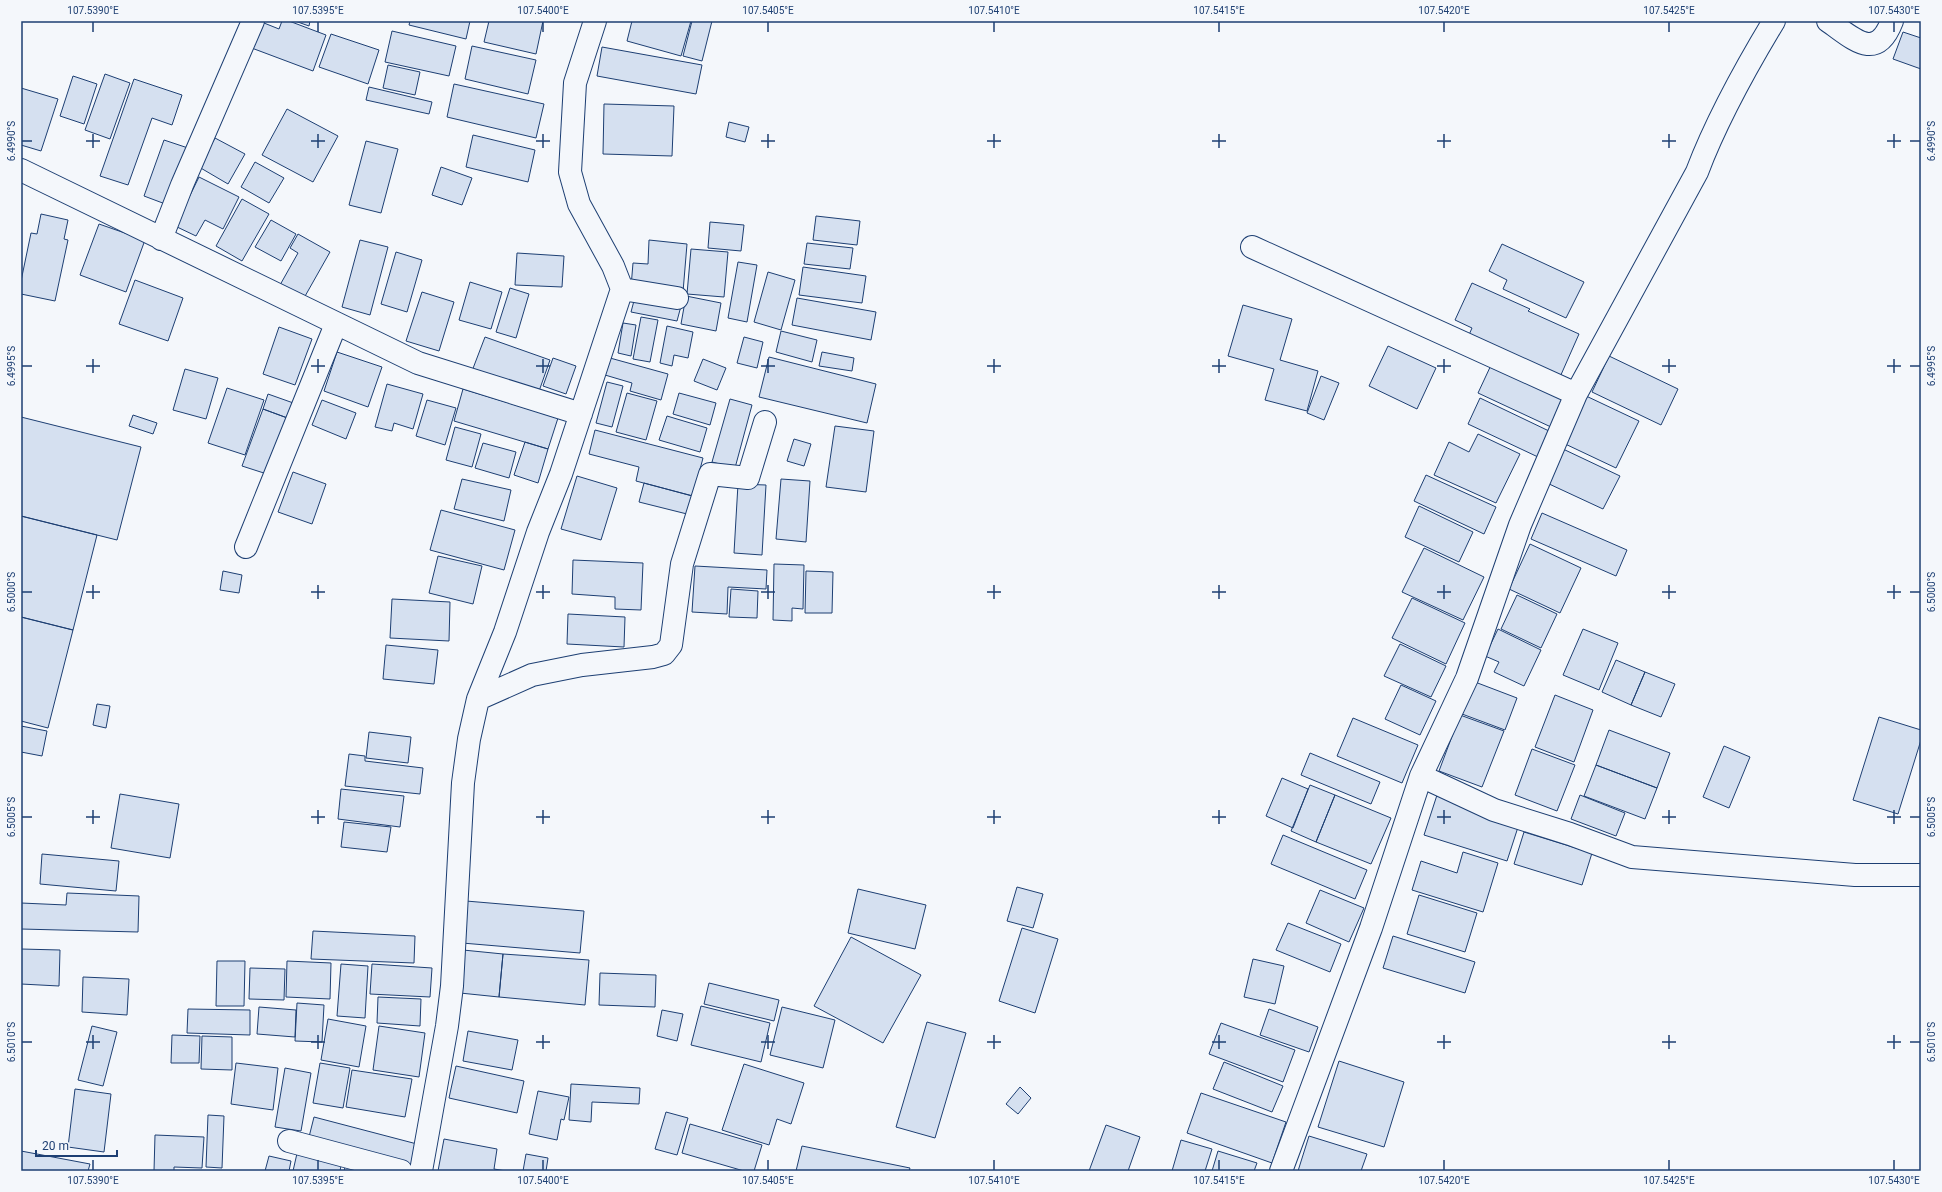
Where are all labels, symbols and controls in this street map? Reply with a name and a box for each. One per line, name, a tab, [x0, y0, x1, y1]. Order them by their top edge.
text: 107.5390°E	[67, 5, 119, 16]
text: 107.5395°E	[292, 5, 344, 16]
text: 107.5400°E	[517, 5, 569, 16]
text: 107.5405°E	[742, 5, 794, 16]
text: 107.5410°E	[968, 5, 1020, 16]
text: 107.5415°E	[1193, 5, 1245, 16]
text: 107.5420°E	[1418, 5, 1470, 16]
text: 107.5425°E	[1643, 5, 1695, 16]
text: 107.5430°E	[1868, 5, 1920, 16]
text: 6.4990°S	[6, 121, 17, 161]
text: 6.4990°S	[1926, 121, 1937, 161]
text: 6.4995°S	[6, 346, 17, 386]
text: 6.4995°S	[1926, 346, 1937, 386]
text: 6.5000°S	[6, 572, 17, 612]
text: 6.5000°S	[1926, 572, 1937, 612]
text: 6.5005°S	[6, 797, 17, 837]
text: 6.5005°S	[1926, 797, 1937, 837]
text: 6.5010°S	[6, 1022, 17, 1062]
text: 6.5010°S	[1926, 1022, 1937, 1062]
scale bar	[36, 1132, 117, 1158]
text: 20 m	[42, 1139, 69, 1153]
text: 107.5390°E	[67, 1175, 119, 1186]
text: 107.5395°E	[292, 1175, 344, 1186]
text: 107.5400°E	[517, 1175, 569, 1186]
text: 107.5405°E	[742, 1175, 794, 1186]
text: 107.5410°E	[968, 1175, 1020, 1186]
text: 107.5415°E	[1193, 1175, 1245, 1186]
text: 107.5420°E	[1418, 1175, 1470, 1186]
text: 107.5425°E	[1643, 1175, 1695, 1186]
text: 107.5430°E	[1868, 1175, 1920, 1186]

